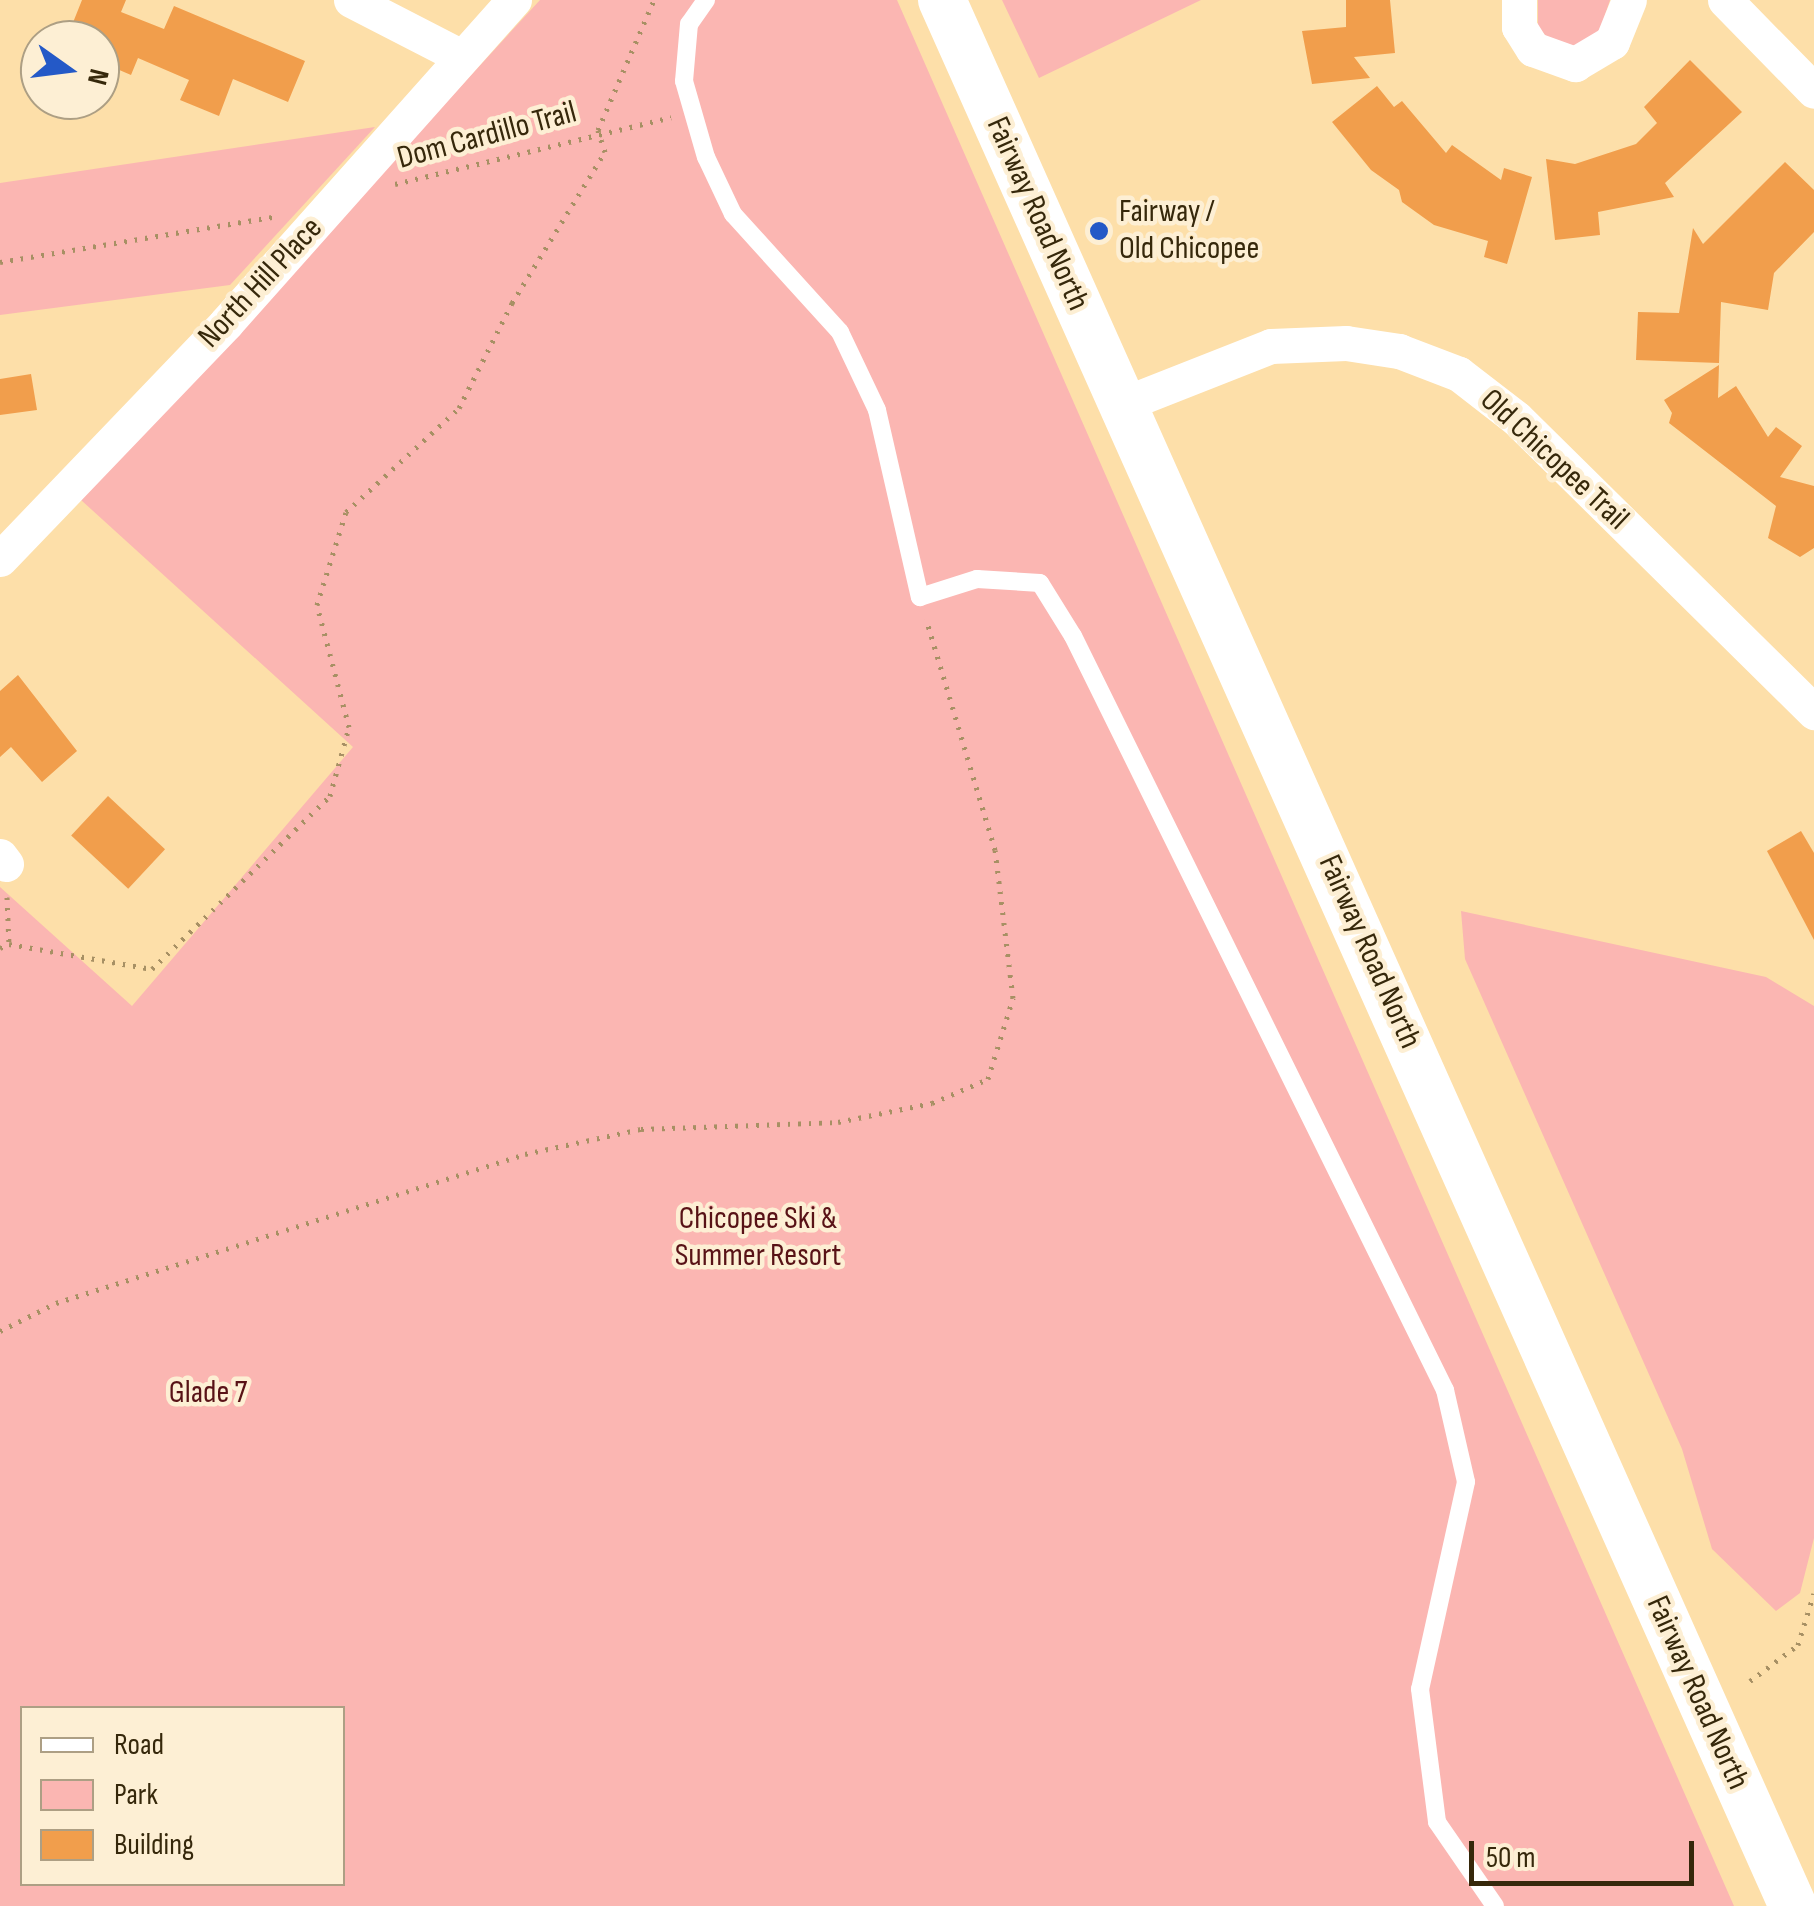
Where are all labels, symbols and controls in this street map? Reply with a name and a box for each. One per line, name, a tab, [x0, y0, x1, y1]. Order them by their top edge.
north arrow	[20, 20, 120, 120]
text: N	[80, 66, 115, 88]
street label: Dom Cardillo Trail	[393, 94, 581, 178]
street label: Fairway Road North	[977, 111, 1097, 317]
place label: Fairway / Old Chicopee	[1119, 194, 1259, 269]
street label: North Hill Place	[191, 210, 331, 356]
marker: Fairway / Old Chicopee	[1088, 220, 1110, 242]
street label: Old Chicopee Trail	[1472, 382, 1636, 538]
street label: Fairway Road North	[1309, 849, 1429, 1055]
park label: Chicopee Ski & Summer Resort	[675, 1201, 841, 1276]
park label: Glade 7	[169, 1374, 247, 1412]
street label: Fairway Road North	[1637, 1590, 1757, 1796]
legend	[20, 1706, 345, 1886]
text: Road	[114, 1727, 164, 1763]
text: Park	[114, 1777, 158, 1813]
scale bar	[1474, 1821, 1699, 1883]
text: Building	[114, 1827, 194, 1863]
text: 50 m	[1486, 1840, 1535, 1876]

